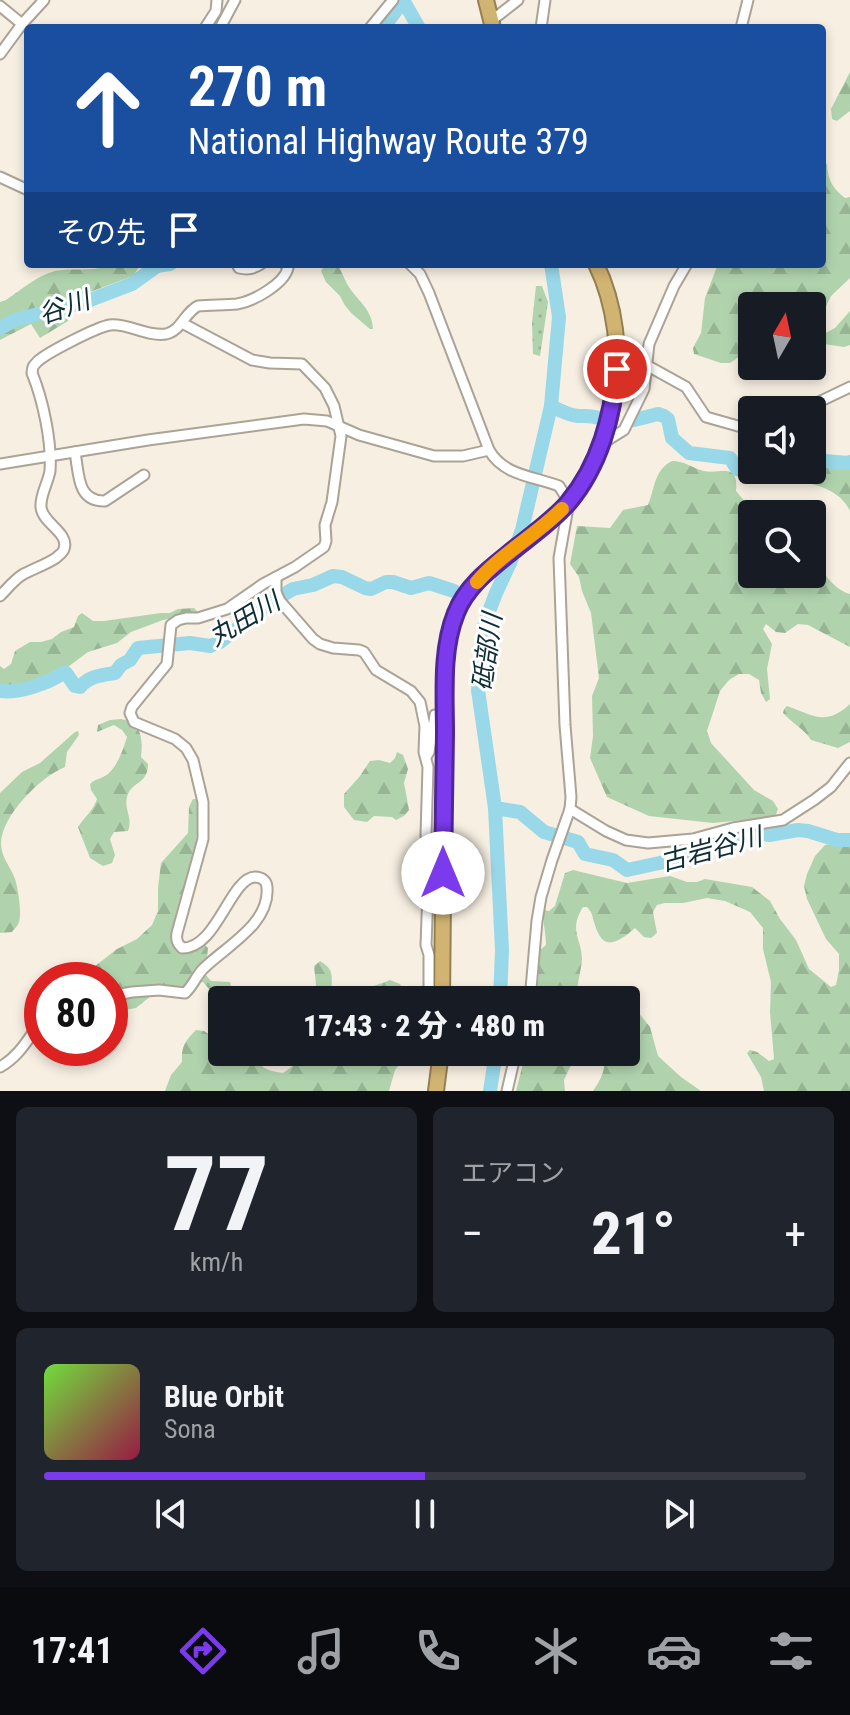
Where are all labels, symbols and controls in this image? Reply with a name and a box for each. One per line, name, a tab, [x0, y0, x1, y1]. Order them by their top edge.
text: 270 m	[188, 54, 327, 120]
icon: ahead	[56, 56, 160, 160]
text: National Highway Route 379	[188, 121, 589, 163]
icon: arrive	[162, 208, 206, 252]
text: その先	[56, 215, 146, 250]
water label: 谷川	[35, 283, 96, 330]
north arrow	[738, 292, 826, 380]
map controls	[738, 292, 826, 588]
pin	[583, 335, 651, 403]
icon: arrive	[595, 347, 639, 391]
button: sound	[738, 396, 826, 484]
button: search	[738, 500, 826, 588]
water label: 丸田川	[203, 585, 288, 652]
water label: 砥部川	[467, 608, 508, 693]
water label: 古岩谷川	[657, 820, 768, 877]
position arrow	[401, 831, 485, 915]
speed limit sign: 80	[24, 962, 128, 1066]
text: 17:43 · 2 分 · 480 m	[303, 1008, 545, 1043]
text: 77	[164, 1134, 269, 1255]
text: エアコン	[461, 1158, 565, 1188]
text: 21°	[591, 1198, 676, 1269]
text: −	[461, 1208, 483, 1260]
text: +	[784, 1208, 806, 1260]
text: km/h	[190, 1247, 243, 1277]
text: Blue Orbit	[164, 1379, 284, 1414]
text: Sona	[164, 1414, 216, 1444]
icon: previous	[149, 1492, 193, 1536]
icon: pause	[403, 1492, 447, 1536]
icon: next	[657, 1492, 701, 1536]
icon: directions	[175, 1623, 231, 1679]
icon: music	[293, 1623, 349, 1679]
icon: phone	[410, 1623, 466, 1679]
icon: climate	[528, 1623, 584, 1679]
icon: car	[646, 1623, 702, 1679]
icon: filters	[763, 1623, 819, 1679]
text: 17:41	[31, 1630, 113, 1672]

